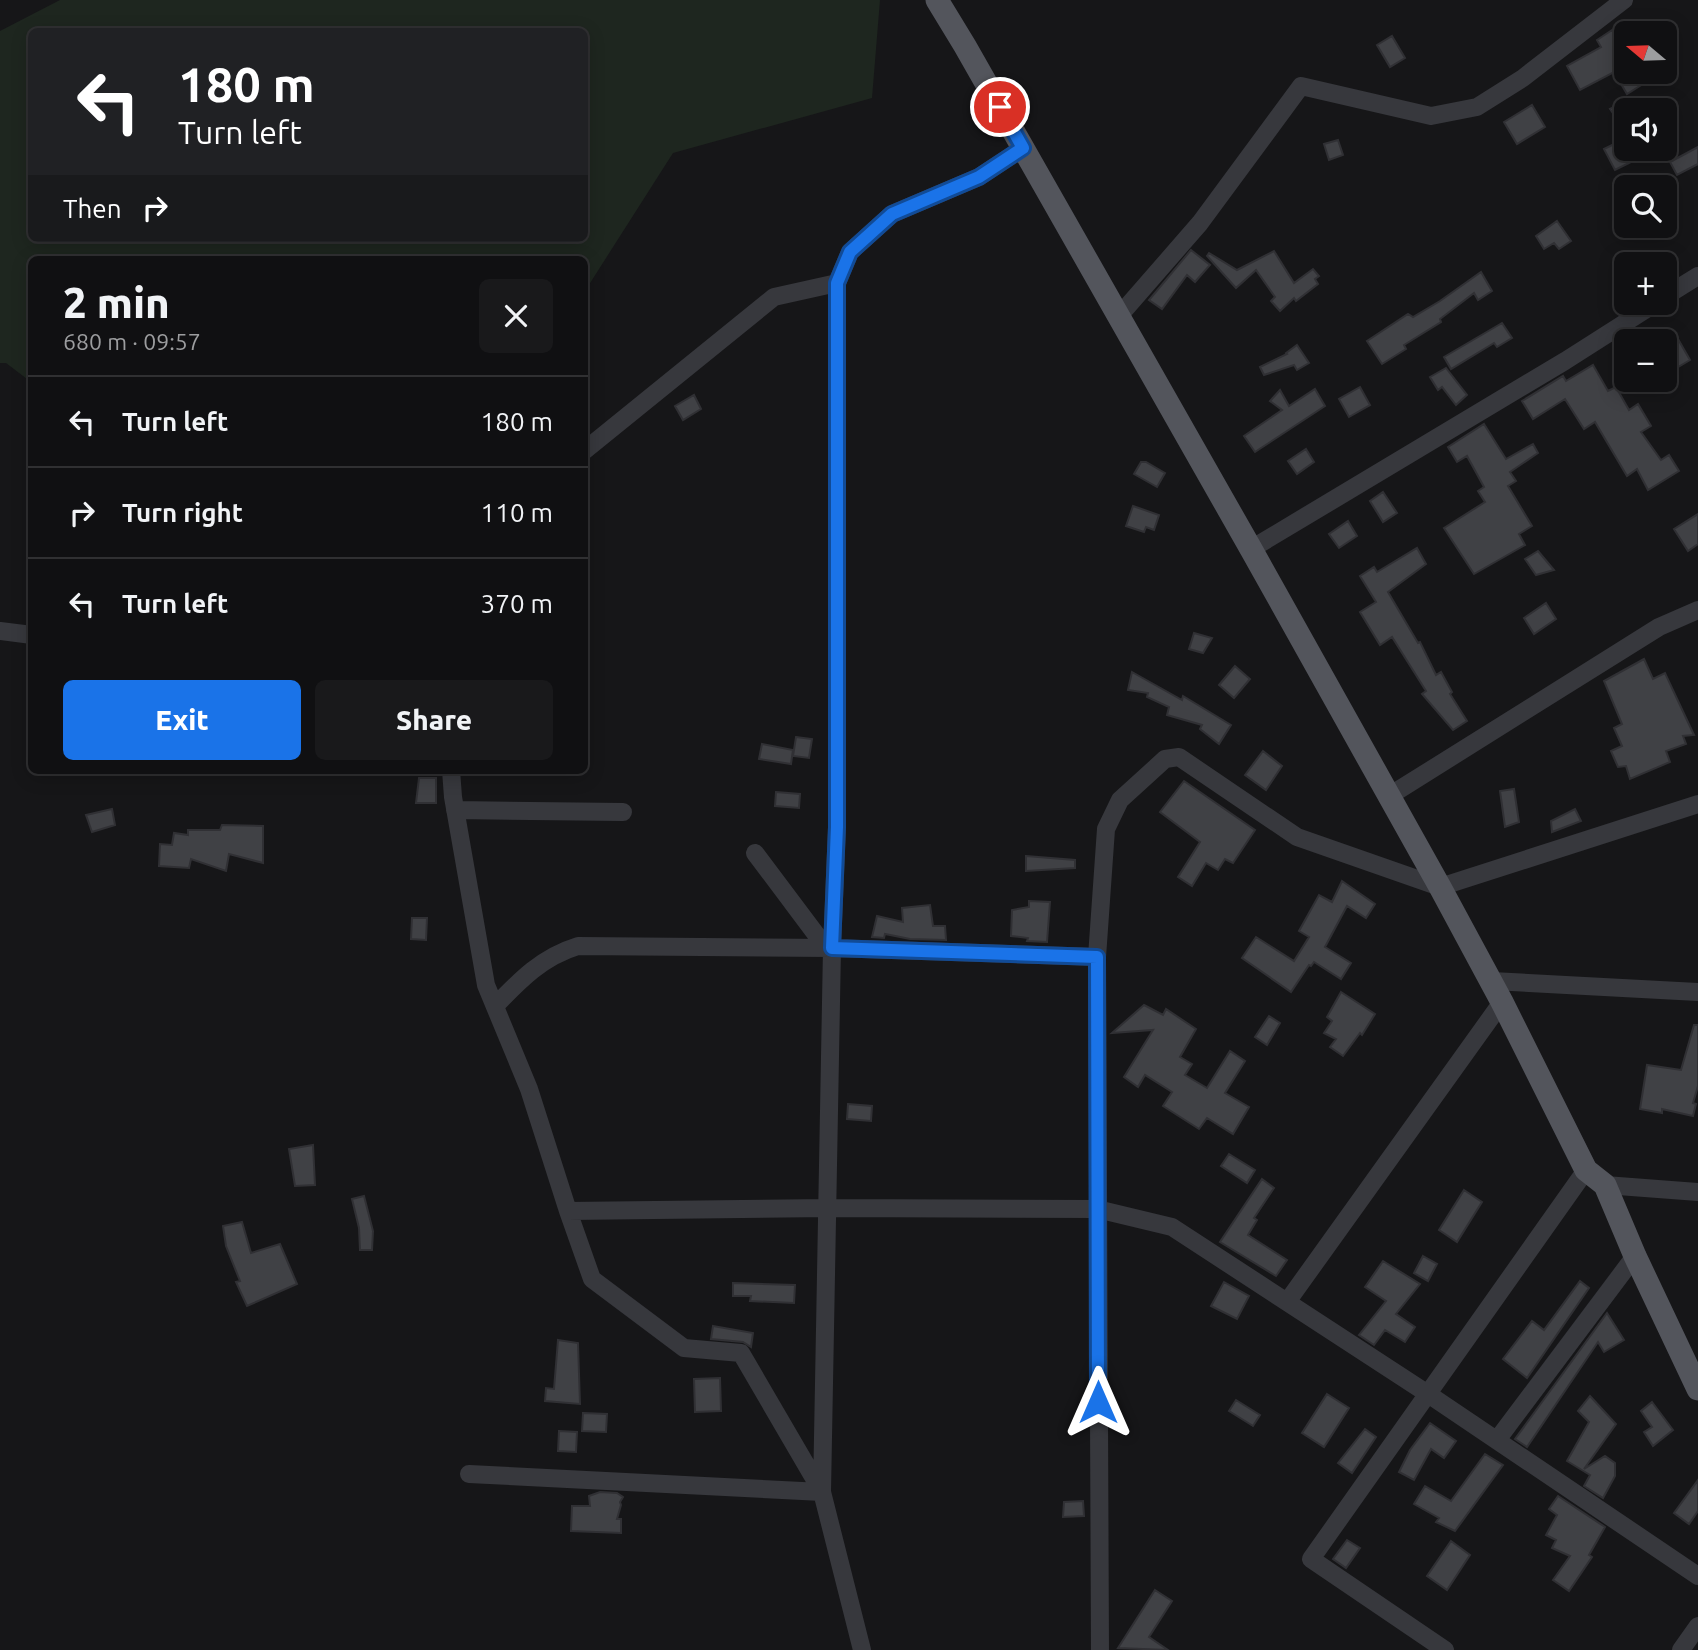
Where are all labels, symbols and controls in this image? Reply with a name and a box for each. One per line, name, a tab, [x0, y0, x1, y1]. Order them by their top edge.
north arrow	[1614, 21, 1676, 84]
map controls	[1614, 21, 1677, 392]
icon: left	[63, 56, 154, 147]
text: 180 m	[178, 56, 315, 111]
pin	[970, 77, 1030, 137]
icon: arrive	[981, 88, 1019, 126]
button: sound	[1614, 98, 1677, 161]
text: Turn left	[178, 114, 302, 150]
button: search	[1614, 175, 1677, 238]
icon: right	[136, 189, 174, 227]
text: Then	[63, 194, 122, 223]
button: +	[1614, 252, 1677, 315]
text: 2 min	[63, 279, 170, 326]
button: close	[479, 279, 553, 353]
text: 680 m · 09:57	[63, 329, 201, 354]
button: −	[1614, 329, 1677, 392]
icon: left	[63, 403, 101, 441]
text: Turn left	[122, 407, 228, 436]
text: 180 m	[481, 407, 553, 436]
icon: right	[63, 494, 101, 532]
text: Turn right	[122, 498, 243, 527]
text: 110 m	[481, 498, 553, 527]
icon: left	[63, 585, 101, 623]
text: Turn left	[122, 589, 228, 618]
text: 370 m	[481, 589, 553, 618]
button: Exit	[63, 680, 301, 760]
button: Share	[315, 680, 553, 760]
position arrow	[1061, 1365, 1135, 1439]

